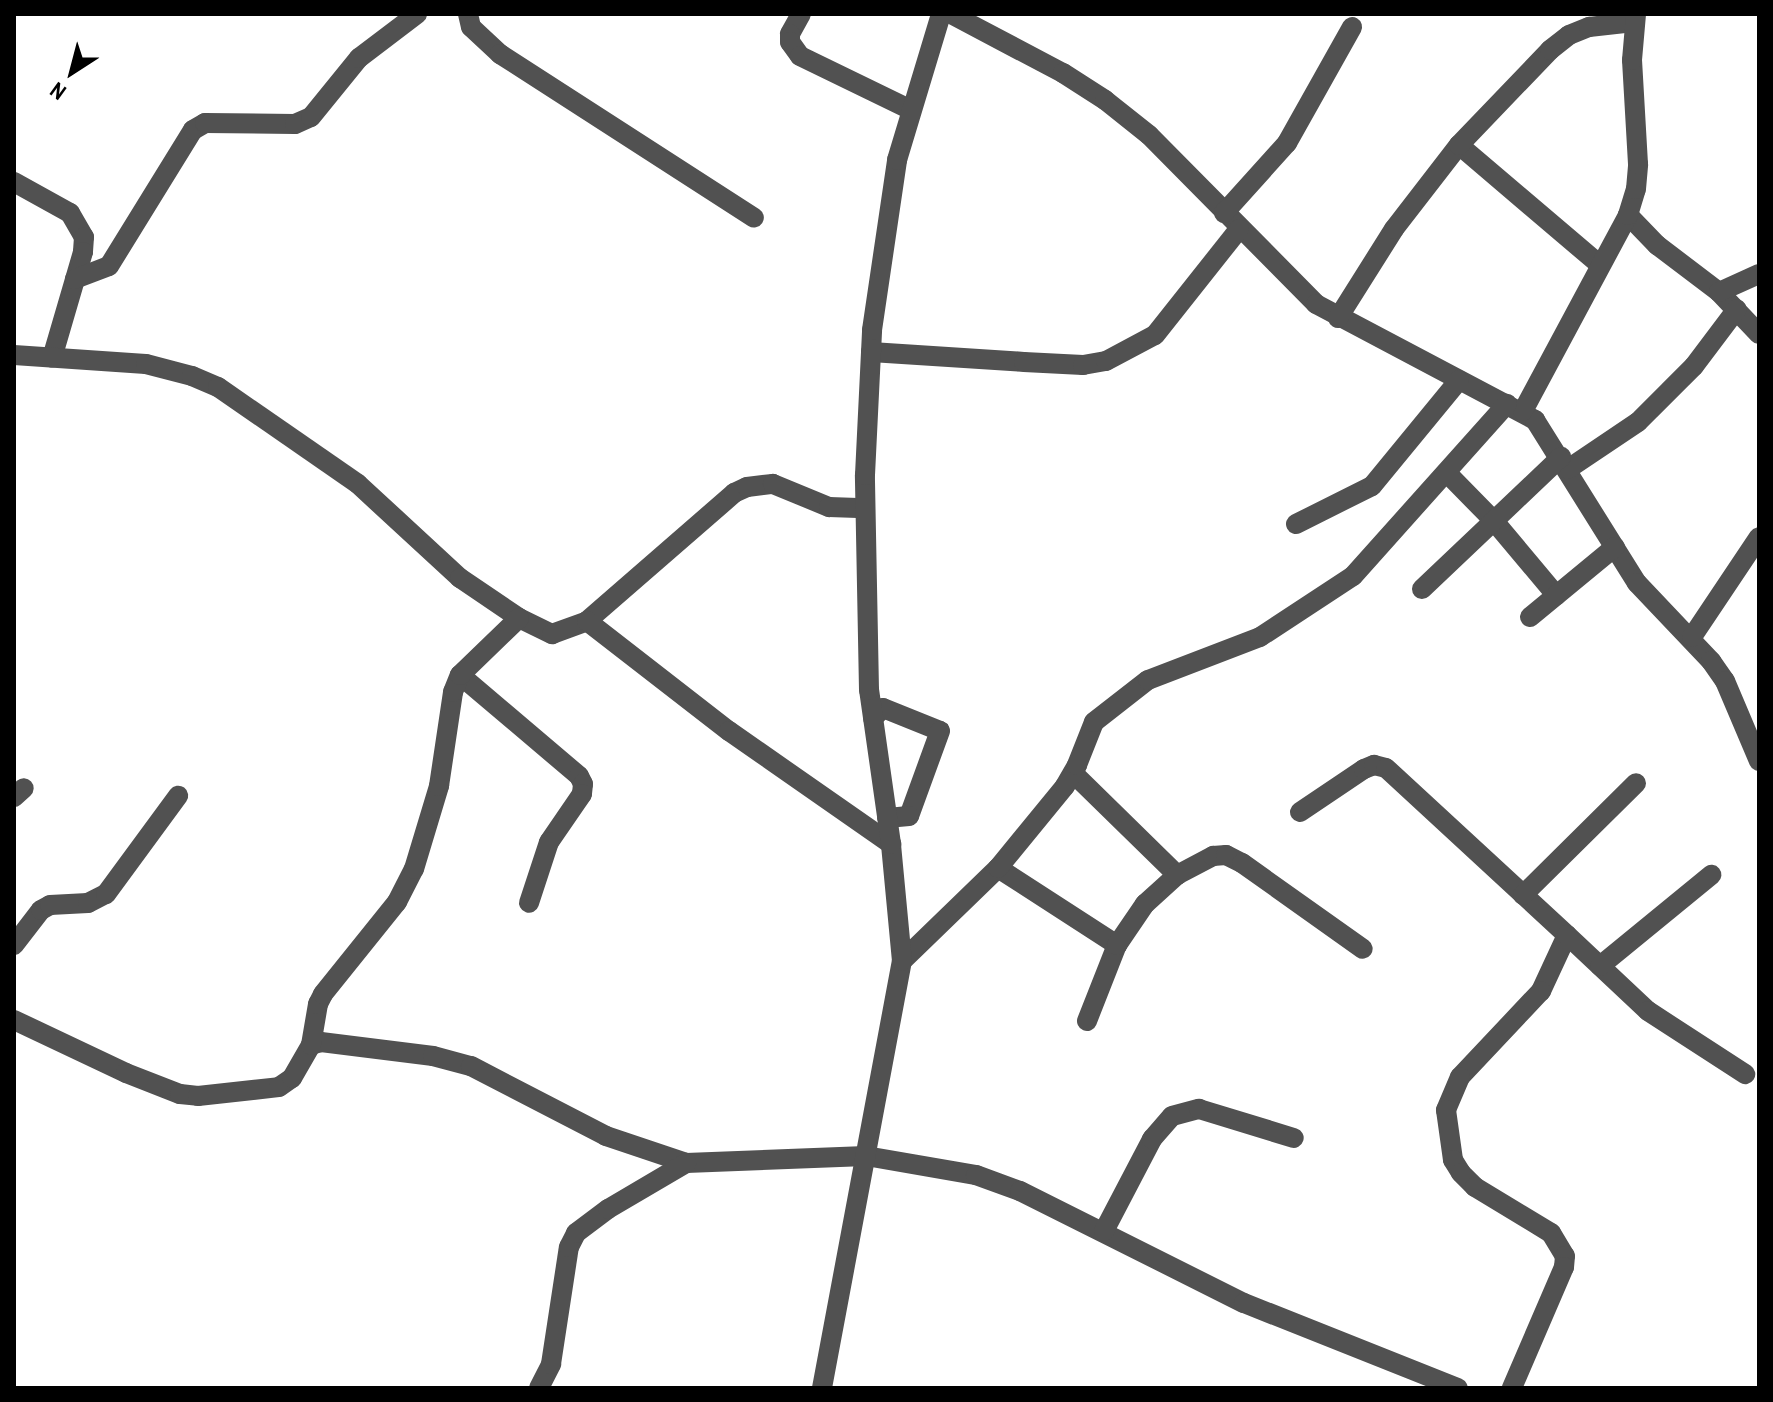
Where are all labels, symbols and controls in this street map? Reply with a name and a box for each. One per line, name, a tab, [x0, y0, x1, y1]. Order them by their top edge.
north arrow	[32, 32, 112, 112]
text: N	[44, 75, 72, 107]

